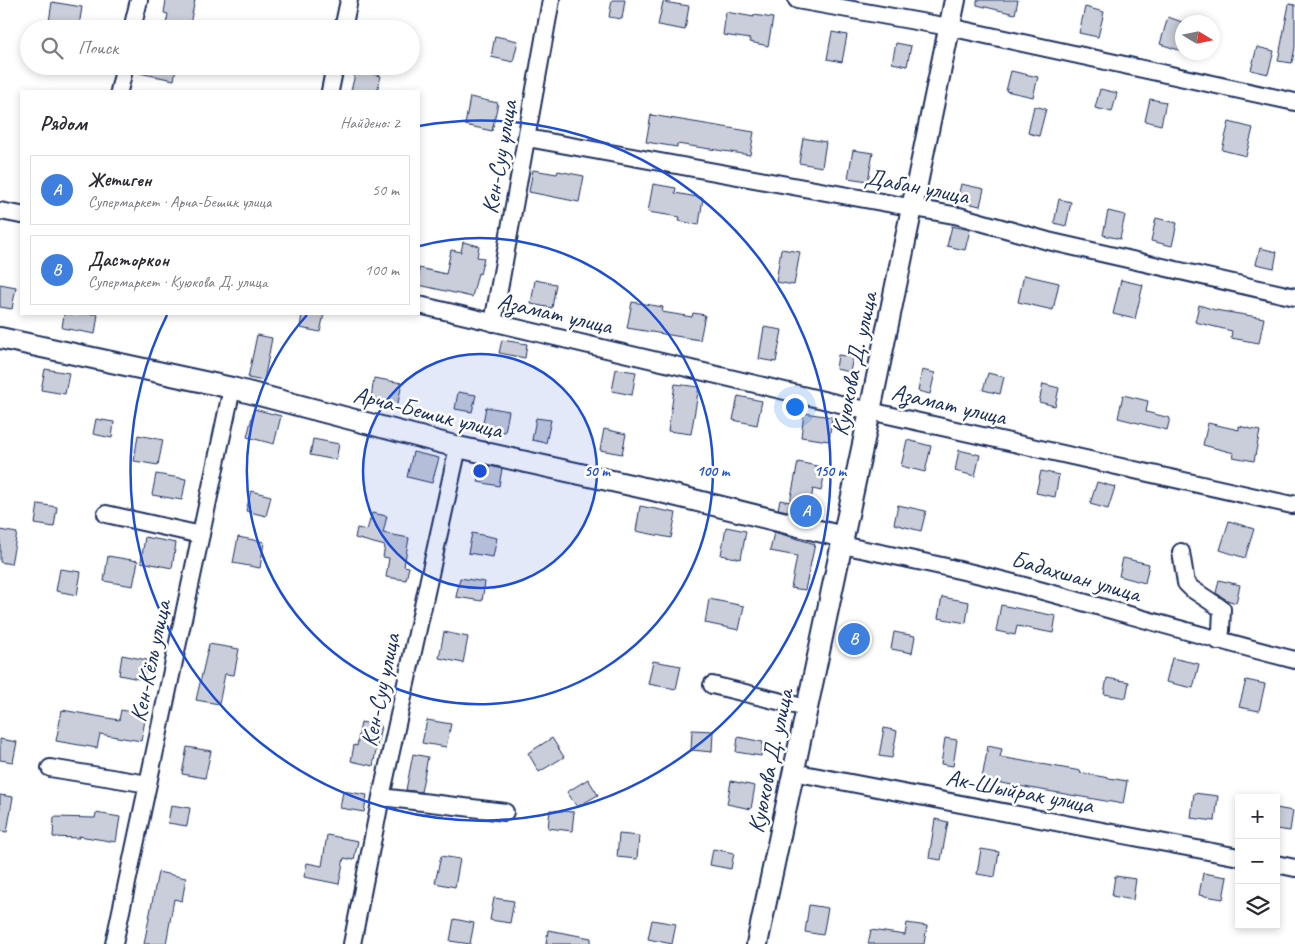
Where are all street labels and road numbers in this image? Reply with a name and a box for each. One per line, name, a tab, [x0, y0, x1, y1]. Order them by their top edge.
street label: Кен-Суу улица	[474, 97, 524, 216]
street label: Дабан улица	[863, 161, 973, 211]
street label: Азамат улица	[495, 285, 616, 342]
street label: Куюкова Д. улица	[824, 287, 884, 439]
street label: Азамат улица	[889, 376, 1010, 433]
street label: Арча-Бешик улица	[351, 379, 507, 445]
street label: Бадахшан улица	[1008, 543, 1146, 609]
street label: Кен-Кёль улица	[123, 596, 178, 724]
street label: Кен-Суу улица	[353, 629, 407, 749]
street label: Куюкова Д. улица	[740, 684, 800, 836]
street label: Ак-Шыйрак улица	[944, 762, 1098, 820]

